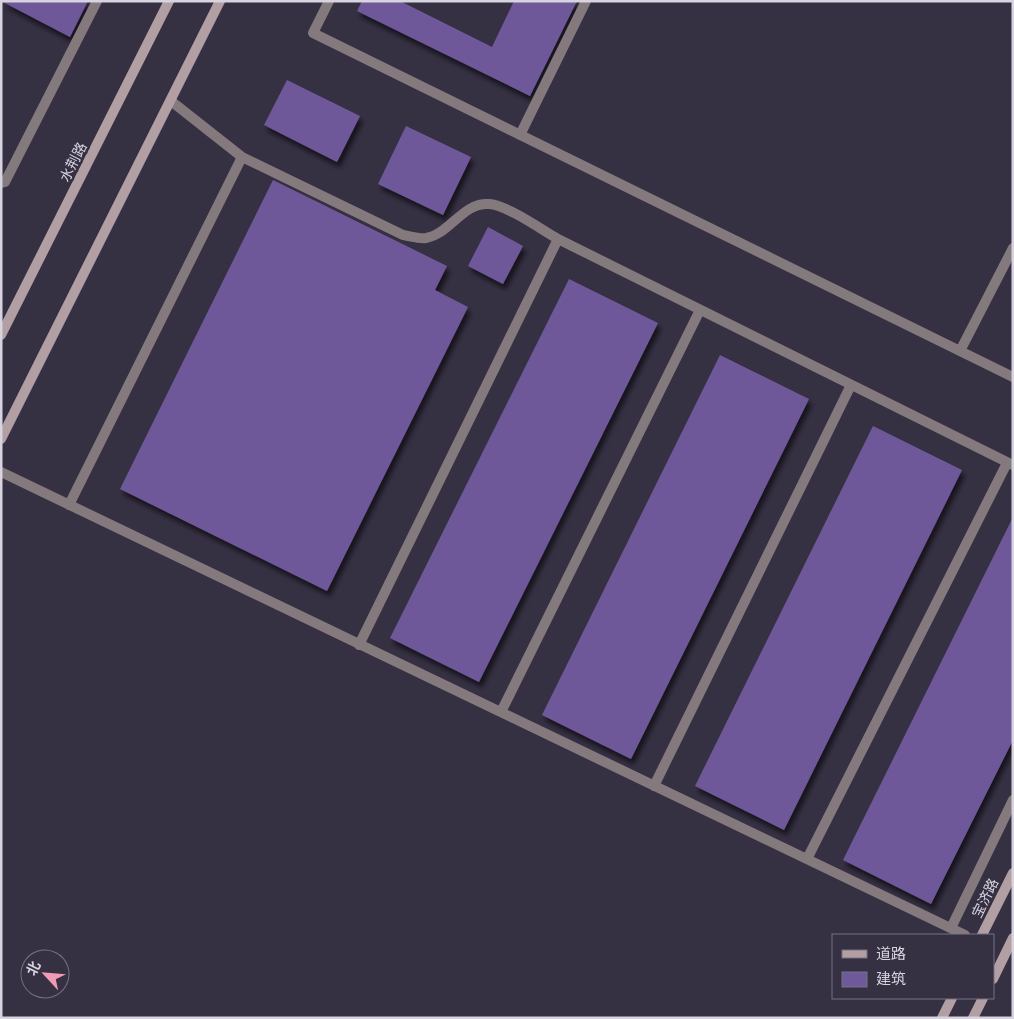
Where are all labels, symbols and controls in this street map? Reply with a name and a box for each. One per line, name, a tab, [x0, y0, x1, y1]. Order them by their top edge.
street label: 水荆路	[56, 140, 90, 184]
street label: 宝济路	[969, 876, 1001, 920]
legend	[832, 934, 994, 999]
text: 道路	[876, 945, 906, 963]
north arrow	[20, 949, 70, 999]
text: 北	[23, 959, 44, 978]
text: 建筑	[876, 970, 906, 988]

